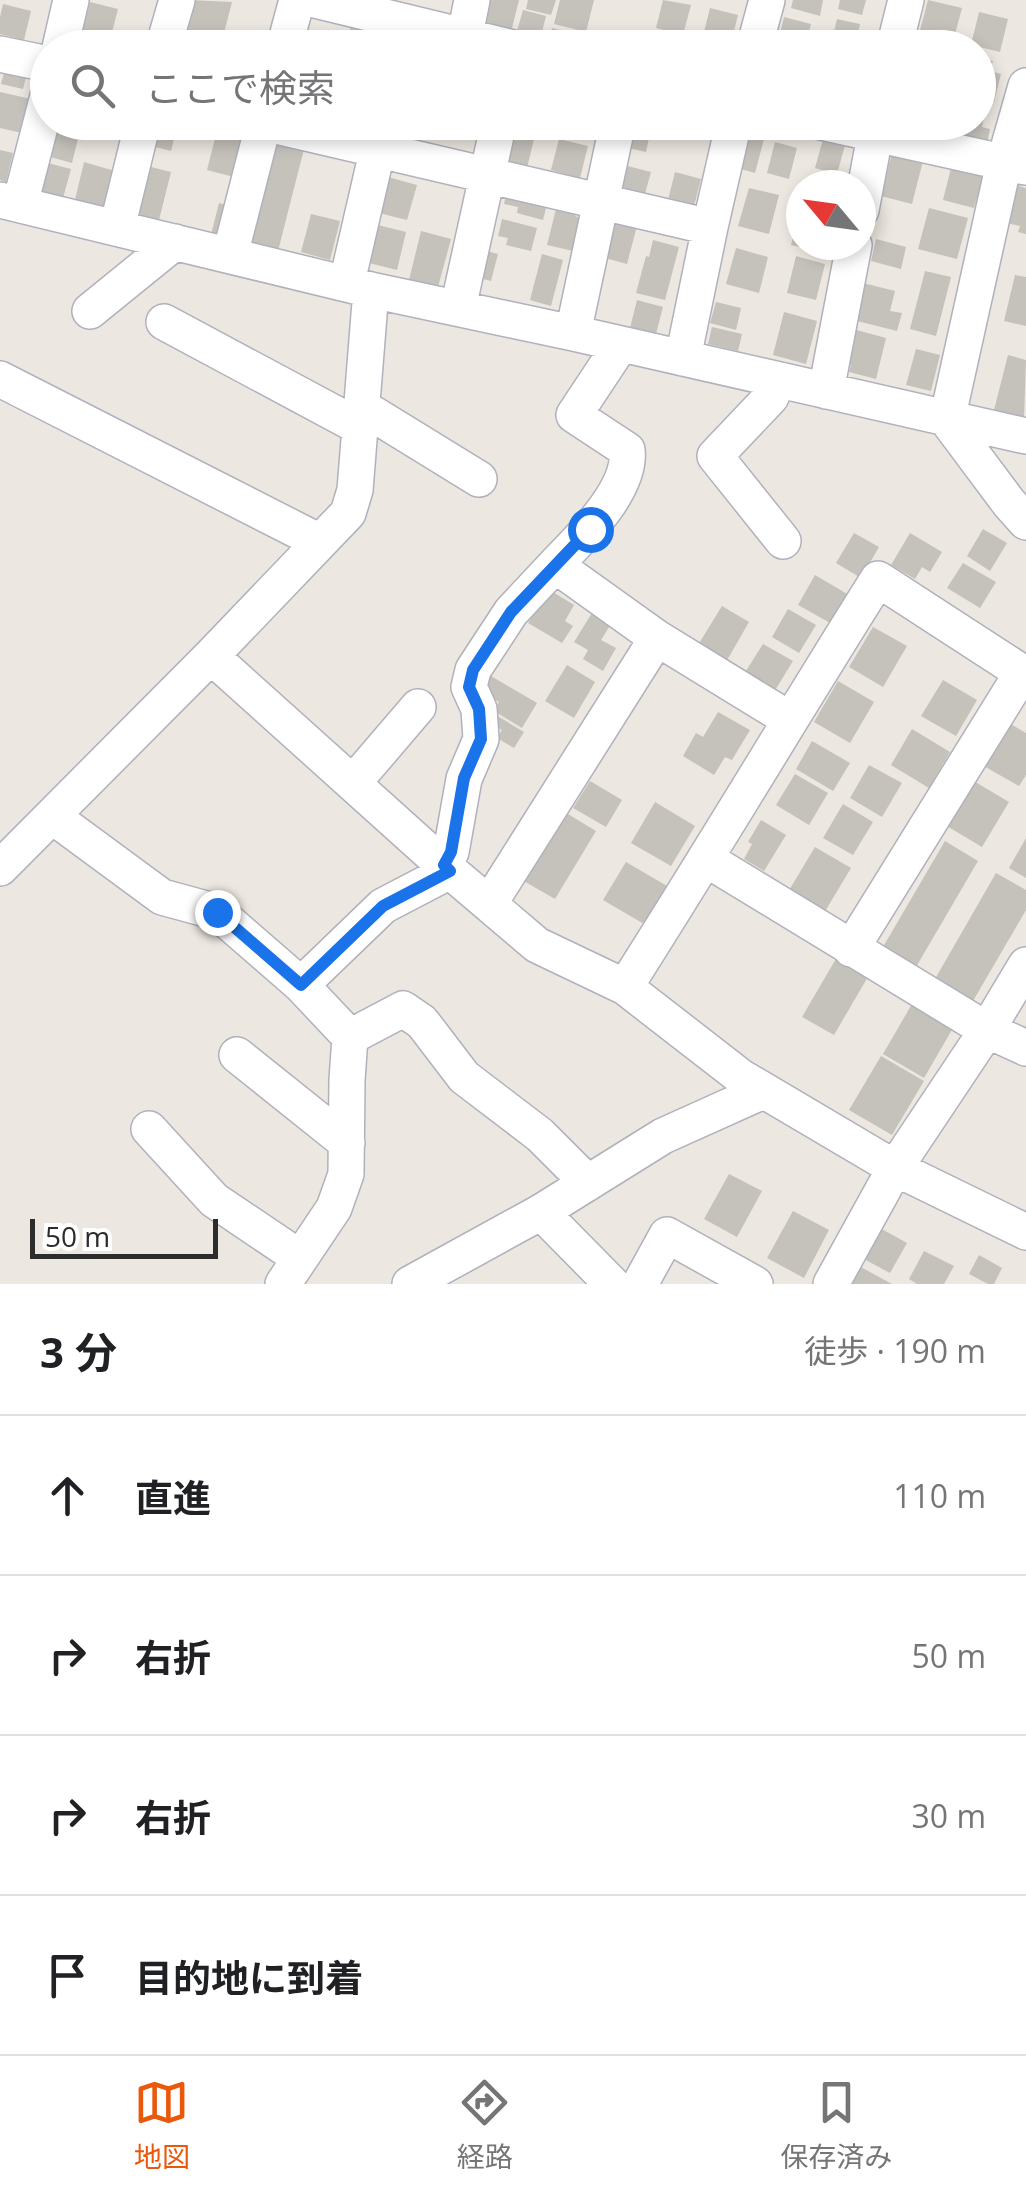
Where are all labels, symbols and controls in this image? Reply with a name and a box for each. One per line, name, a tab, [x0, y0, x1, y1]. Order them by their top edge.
search box	[30, 30, 996, 140]
icon: search	[65, 58, 120, 113]
text: ここで検索	[145, 61, 335, 113]
north arrow	[786, 170, 876, 260]
route start	[568, 507, 614, 553]
route end	[195, 890, 241, 936]
scale bar	[30, 1214, 218, 1258]
text: 50 m	[45, 1217, 110, 1255]
text: 3 分	[40, 1323, 117, 1380]
text: 徒歩 · 190 m	[804, 1329, 986, 1372]
icon: ahead	[40, 1468, 95, 1523]
text: 直進	[135, 1471, 211, 1523]
text: 110 m	[893, 1474, 986, 1517]
icon: right	[40, 1628, 95, 1683]
text: 右折	[135, 1631, 211, 1683]
text: 50 m	[911, 1634, 986, 1677]
icon: right	[40, 1788, 95, 1843]
text: 右折	[135, 1791, 211, 1843]
text: 30 m	[911, 1794, 986, 1837]
icon: arrive	[40, 1948, 95, 2003]
text: 目的地に到着	[135, 1951, 363, 2003]
tab: 地図	[134, 2075, 190, 2175]
tab: 経路	[457, 2075, 513, 2175]
tab: 保存済み	[780, 2075, 892, 2175]

